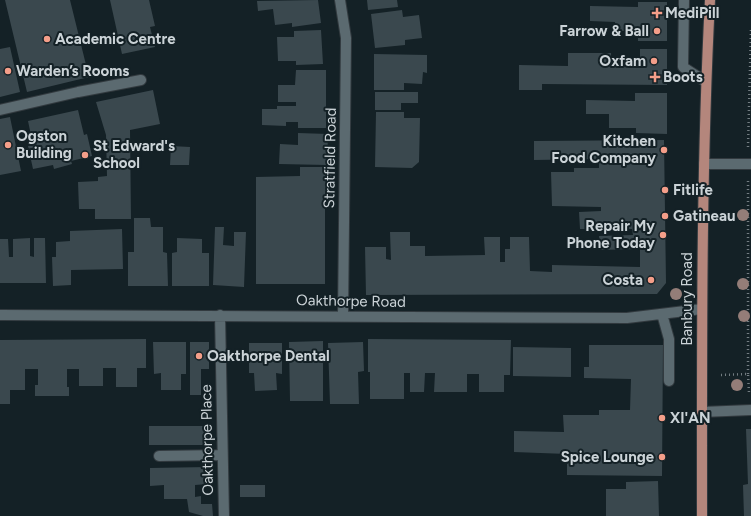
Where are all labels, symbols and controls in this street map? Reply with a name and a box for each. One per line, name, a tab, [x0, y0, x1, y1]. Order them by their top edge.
place label: MediPill	[665, 4, 719, 22]
marker: MediPill	[652, 8, 662, 18]
place label: Farrow & Ball	[559, 22, 649, 40]
marker: Farrow & Ball	[652, 26, 662, 36]
place label: Academic Centre	[55, 30, 176, 48]
marker: Academic Centre	[42, 34, 52, 44]
place label: Oxfam	[599, 52, 646, 70]
marker: Oxfam	[649, 56, 659, 66]
place label: Warden’s Rooms	[16, 62, 129, 80]
marker: Warden’s Rooms	[3, 66, 13, 76]
place label: Boots	[663, 68, 703, 86]
marker: Boots	[650, 72, 660, 82]
street label: Stratfield Road	[320, 107, 340, 209]
place label: Ogston Building	[16, 127, 72, 162]
place label: Kitchen Food Company	[551, 132, 656, 167]
place label: St Edward's School	[93, 137, 175, 172]
marker: Ogston Building	[3, 140, 13, 150]
marker: Kitchen Food Company	[659, 145, 669, 155]
marker: St Edward's School	[80, 150, 90, 160]
place label: Fitlife	[673, 181, 714, 199]
marker: Fitlife	[660, 185, 670, 195]
place label: Gatineau	[673, 207, 735, 225]
marker: Gatineau	[660, 211, 670, 221]
place label: Repair My Phone Today	[566, 217, 655, 252]
marker: Repair My Phone Today	[658, 230, 668, 240]
street label: Banbury Road	[678, 252, 696, 346]
place label: Costa	[603, 271, 643, 289]
marker: Costa	[646, 275, 656, 285]
street label: Oakthorpe Road	[296, 291, 406, 311]
place label: Oakthorpe Dental	[207, 347, 330, 365]
marker: Oakthorpe Dental	[194, 351, 204, 361]
street label: Oakthorpe Place	[197, 384, 217, 496]
place label: XI'AN	[670, 409, 711, 427]
marker: XI'AN	[657, 413, 667, 423]
place label: Spice Lounge	[561, 448, 655, 466]
marker: Spice Lounge	[657, 452, 667, 462]

